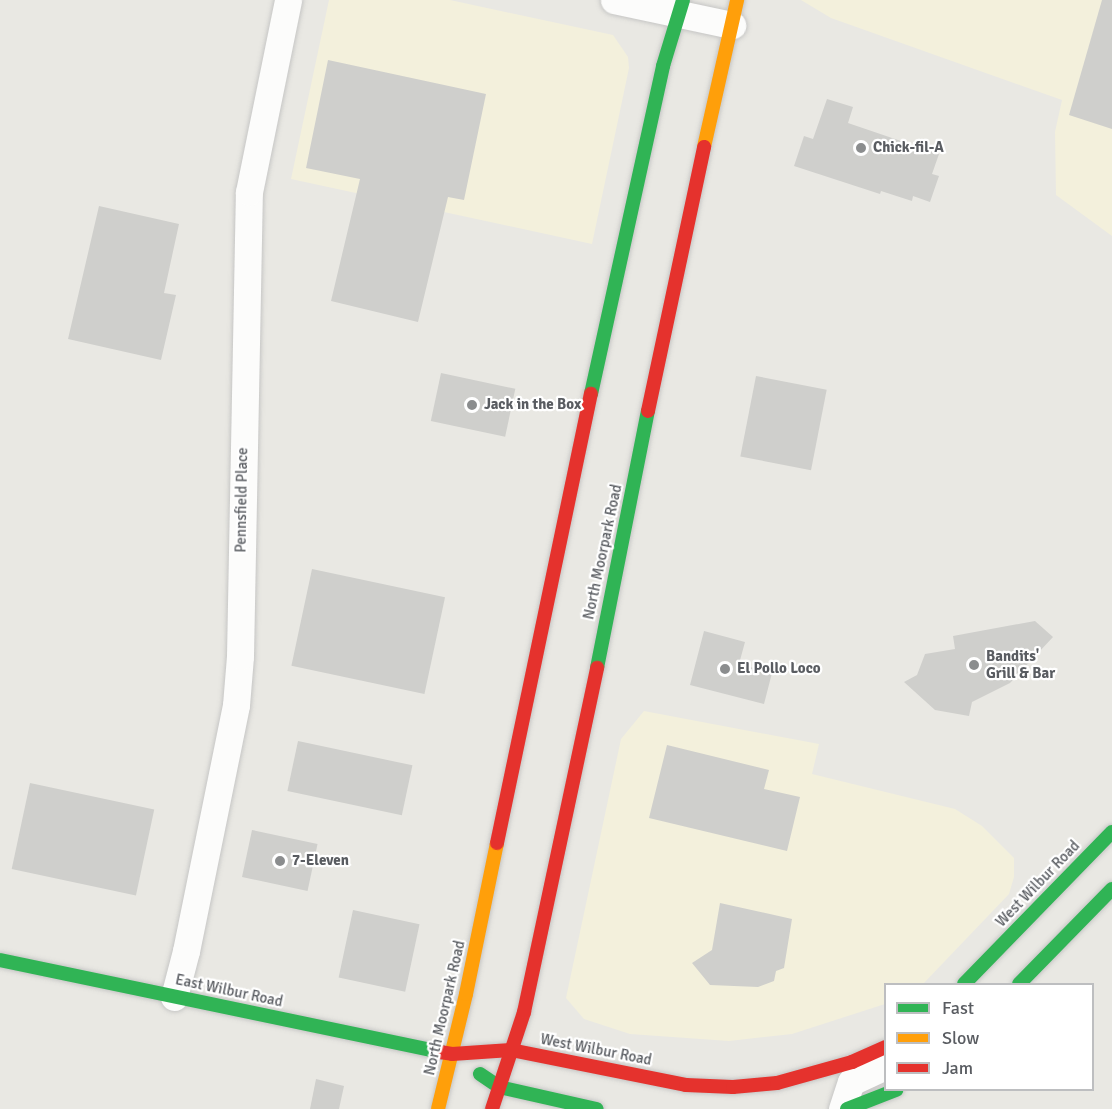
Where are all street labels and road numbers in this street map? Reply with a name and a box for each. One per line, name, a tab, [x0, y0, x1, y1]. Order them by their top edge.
street label: Pennsfield Place	[232, 447, 252, 553]
street label: North Moorpark Road	[580, 483, 626, 621]
street label: West Wilbur Road	[992, 837, 1084, 931]
street label: North Moorpark Road	[421, 939, 469, 1077]
street label: East Wilbur Road	[174, 971, 284, 1011]
street label: West Wilbur Road	[539, 1030, 653, 1070]

